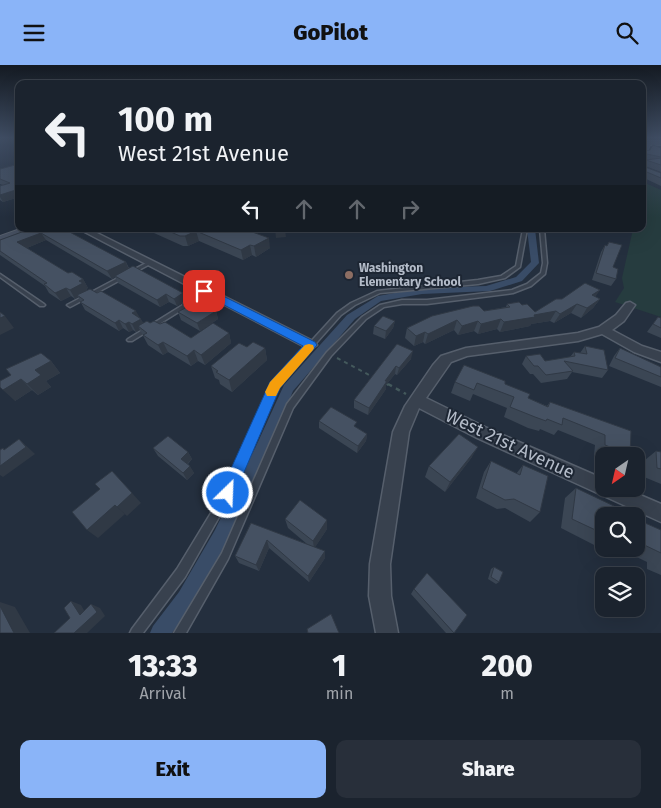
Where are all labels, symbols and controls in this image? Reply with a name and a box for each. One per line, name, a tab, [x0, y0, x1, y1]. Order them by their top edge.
icon: menu	[20, 19, 48, 47]
text: GoPilot	[293, 19, 368, 46]
icon: search	[613, 19, 641, 47]
text: 100 m	[118, 98, 213, 140]
icon: left	[35, 100, 100, 165]
text: West 21st Avenue	[118, 140, 289, 167]
icon: left	[237, 195, 265, 223]
icon: ahead	[290, 195, 318, 223]
icon: ahead	[343, 195, 371, 223]
icon: right	[396, 195, 424, 223]
place label: Washington Elementary School	[359, 261, 462, 289]
marker: Washington Elementary School	[343, 269, 355, 281]
pin	[183, 270, 225, 312]
icon: arrive	[190, 277, 218, 305]
street label: West 21st Avenue	[442, 404, 578, 484]
north arrow	[595, 447, 645, 497]
map controls	[595, 447, 645, 617]
position arrow	[201, 466, 253, 518]
button: search	[595, 507, 645, 557]
button: layers	[595, 567, 645, 617]
text: 13:33	[128, 648, 197, 684]
text: 1	[332, 648, 347, 684]
text: 200	[481, 648, 533, 684]
text: Arrival	[139, 684, 186, 703]
text: min	[326, 684, 353, 703]
text: m	[500, 684, 514, 703]
button: Exit	[20, 740, 326, 798]
button: Share	[336, 740, 641, 798]

